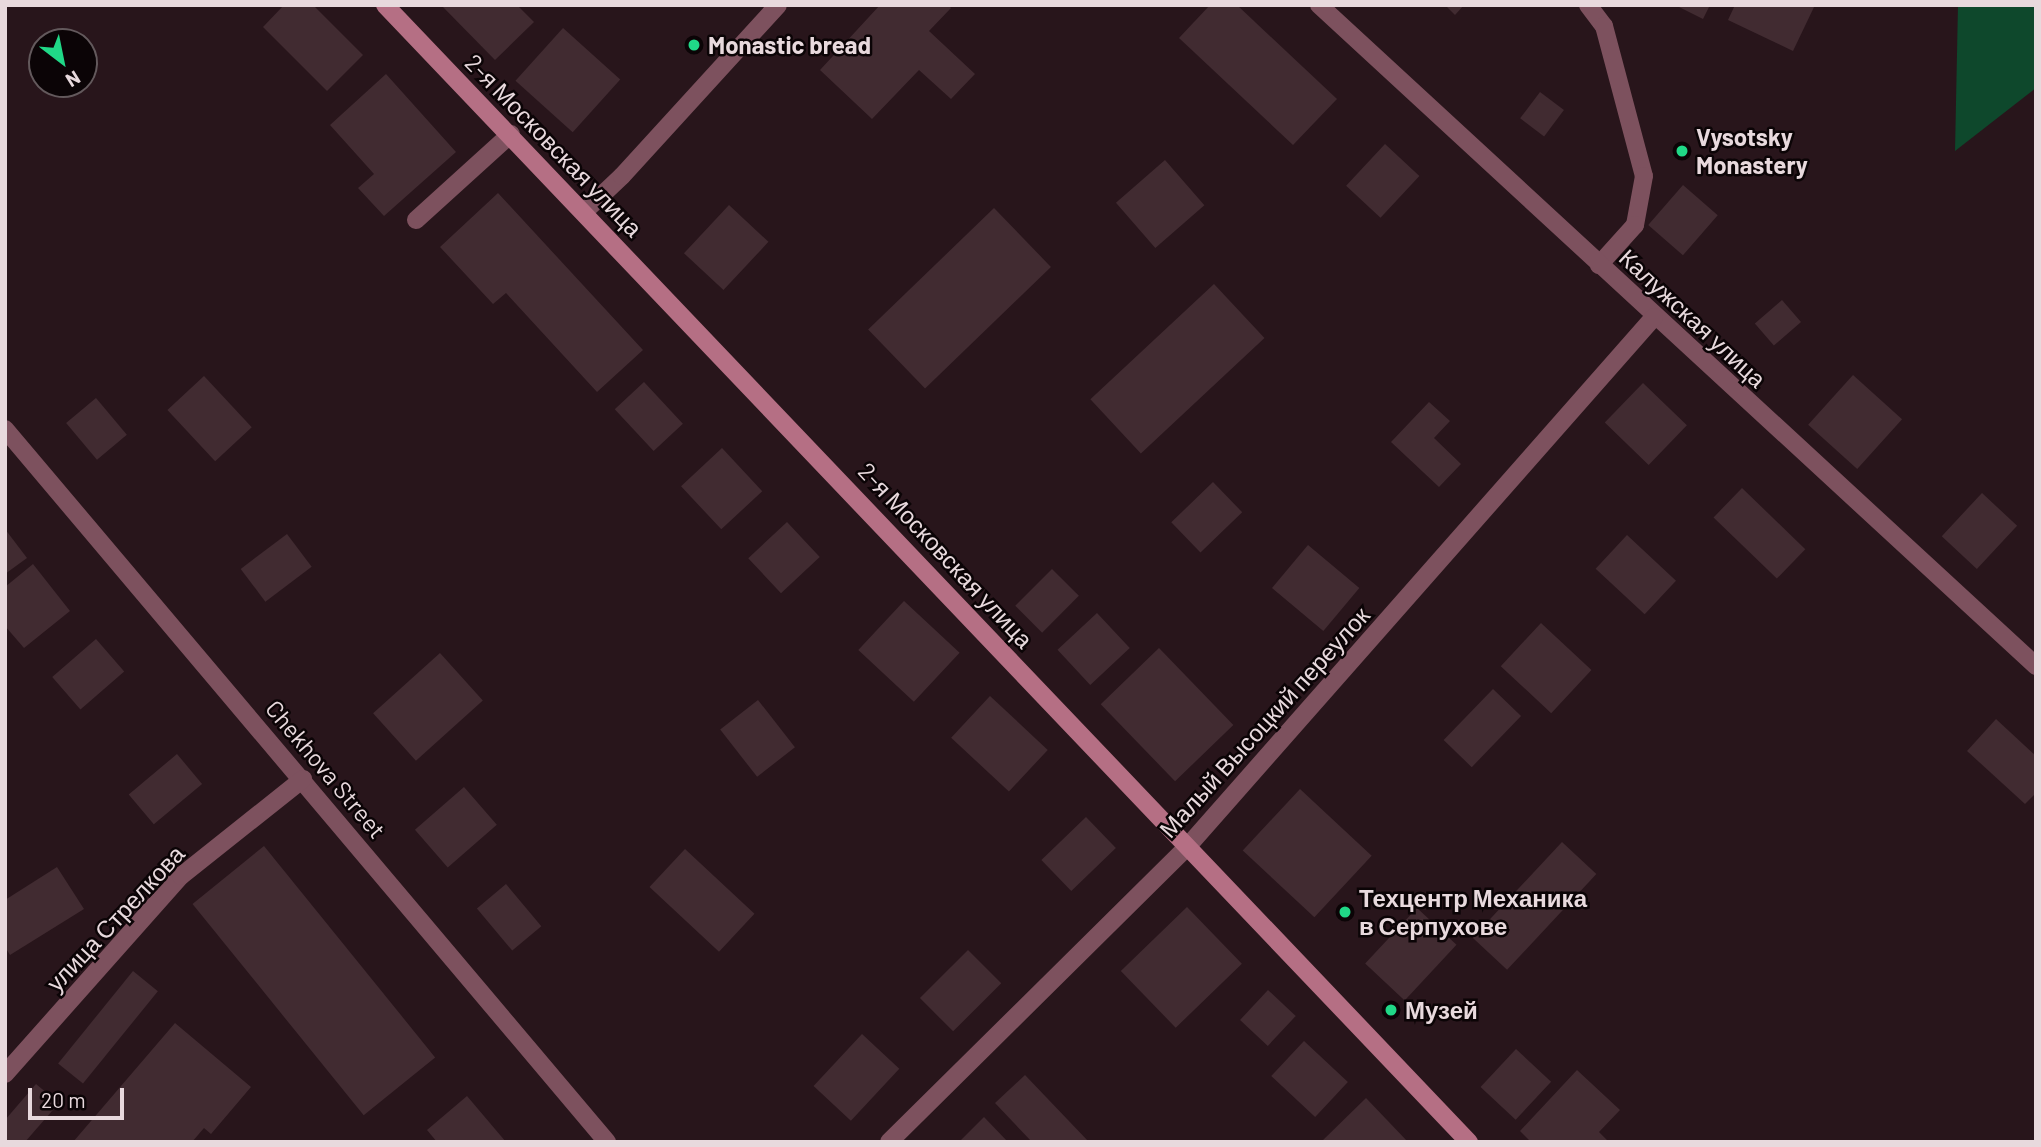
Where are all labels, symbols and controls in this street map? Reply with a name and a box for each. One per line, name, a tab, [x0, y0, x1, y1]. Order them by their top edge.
north arrow	[28, 28, 98, 98]
place label: Monastic bread	[708, 31, 871, 59]
marker: Monastic bread	[686, 37, 702, 53]
street label: 2-я Московская улица	[459, 48, 649, 242]
text: N	[62, 66, 85, 93]
place label: Vysotsky Monastery	[1696, 123, 1808, 179]
marker: Vysotsky Monastery	[1674, 143, 1690, 159]
street label: Калужская улица	[1614, 243, 1772, 393]
street label: 2-я Московская улица	[853, 457, 1039, 653]
street label: Малый Высоцкий переулок	[1153, 601, 1375, 843]
street label: Chekhova Street	[260, 694, 392, 844]
street label: улица Стрелкова	[40, 839, 190, 997]
place label: Техцентр Механика в Серпухове	[1359, 884, 1587, 940]
marker: Техцентр Механика в Серпухове	[1337, 904, 1353, 920]
place label: Музей	[1405, 996, 1478, 1024]
marker: Музей	[1383, 1002, 1399, 1018]
scale bar	[32, 1074, 128, 1118]
text: 20 m	[41, 1087, 86, 1112]

